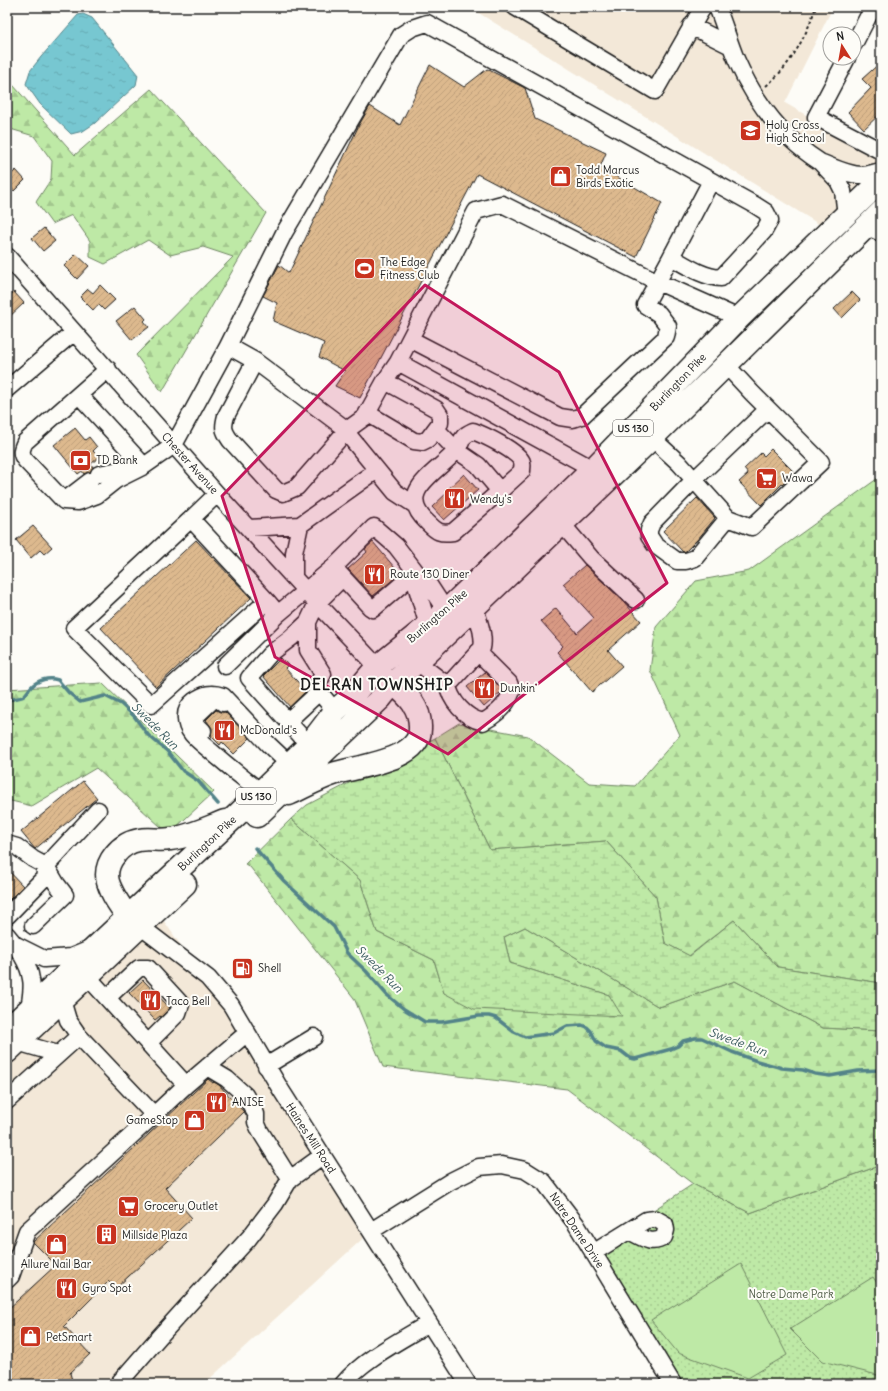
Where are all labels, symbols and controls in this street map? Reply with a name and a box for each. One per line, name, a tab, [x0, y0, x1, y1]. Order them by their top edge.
north arrow	[822, 26, 862, 66]
text: N	[835, 29, 845, 44]
school or university icon: Holy Cross High School	[737, 118, 763, 144]
place label: Holy Cross High School	[766, 118, 824, 145]
shop icon: Todd Marcus Birds Exotic	[547, 163, 573, 189]
place label: Todd Marcus Birds Exotic	[576, 163, 639, 190]
sports icon: The Edge Fitness Club	[351, 255, 377, 281]
place label: The Edge Fitness Club	[380, 255, 440, 282]
street label: Burlington Pike	[647, 350, 709, 414]
road number: US 130	[613, 420, 653, 436]
street label: Chester Avenue	[159, 429, 221, 497]
bank icon: TD Bank	[68, 447, 94, 473]
place label: TD Bank	[96, 453, 138, 467]
supermarket icon: Wawa	[753, 465, 779, 491]
place label: Wawa	[782, 471, 813, 485]
restaurant icon: Wendy's	[442, 486, 468, 512]
place label: Wendy's	[470, 492, 512, 506]
restaurant icon: Route 130 Diner	[361, 561, 387, 587]
place label: Route 130 Diner	[390, 567, 470, 581]
street label: Burlington Pike	[404, 586, 470, 646]
district label: DELRAN TOWNSHIP	[300, 675, 454, 694]
restaurant icon: Dunkin'	[472, 675, 498, 701]
place label: Dunkin'	[500, 681, 537, 695]
water label: Swede Run	[129, 699, 183, 753]
restaurant icon: McDonald's	[211, 717, 237, 743]
place label: McDonald's	[240, 723, 297, 737]
road number: US 130	[236, 788, 276, 804]
street label: Burlington Pike	[175, 812, 239, 874]
water label: Swede Run	[353, 942, 407, 996]
fuel station icon: Shell	[229, 955, 255, 981]
place label: Shell	[258, 961, 281, 975]
restaurant icon: Taco Bell	[137, 988, 163, 1014]
place label: Taco Bell	[166, 994, 210, 1008]
water label: Swede Run	[707, 1024, 770, 1059]
restaurant icon: ANISE	[203, 1089, 229, 1115]
place label: ANISE	[232, 1095, 264, 1109]
street label: Haines Mill Road	[283, 1100, 339, 1176]
shop icon: GameStop	[181, 1107, 207, 1133]
place label: GameStop	[126, 1113, 178, 1127]
street label: Notre Dame Drive	[547, 1189, 608, 1271]
supermarket icon: Grocery Outlet	[116, 1193, 142, 1219]
place label: Grocery Outlet	[144, 1199, 218, 1213]
building icon: Millside Plaza	[94, 1222, 120, 1248]
place label: Millside Plaza	[122, 1228, 188, 1242]
shop icon: Allure Nail Bar	[43, 1231, 69, 1257]
place label: Allure Nail Bar	[21, 1257, 92, 1271]
restaurant icon: Gyro Spot	[54, 1275, 80, 1301]
place label: Gyro Spot	[82, 1281, 132, 1295]
park label: Notre Dame Park	[748, 1287, 834, 1301]
shop icon: PetSmart	[17, 1324, 43, 1350]
place label: PetSmart	[46, 1330, 92, 1344]

